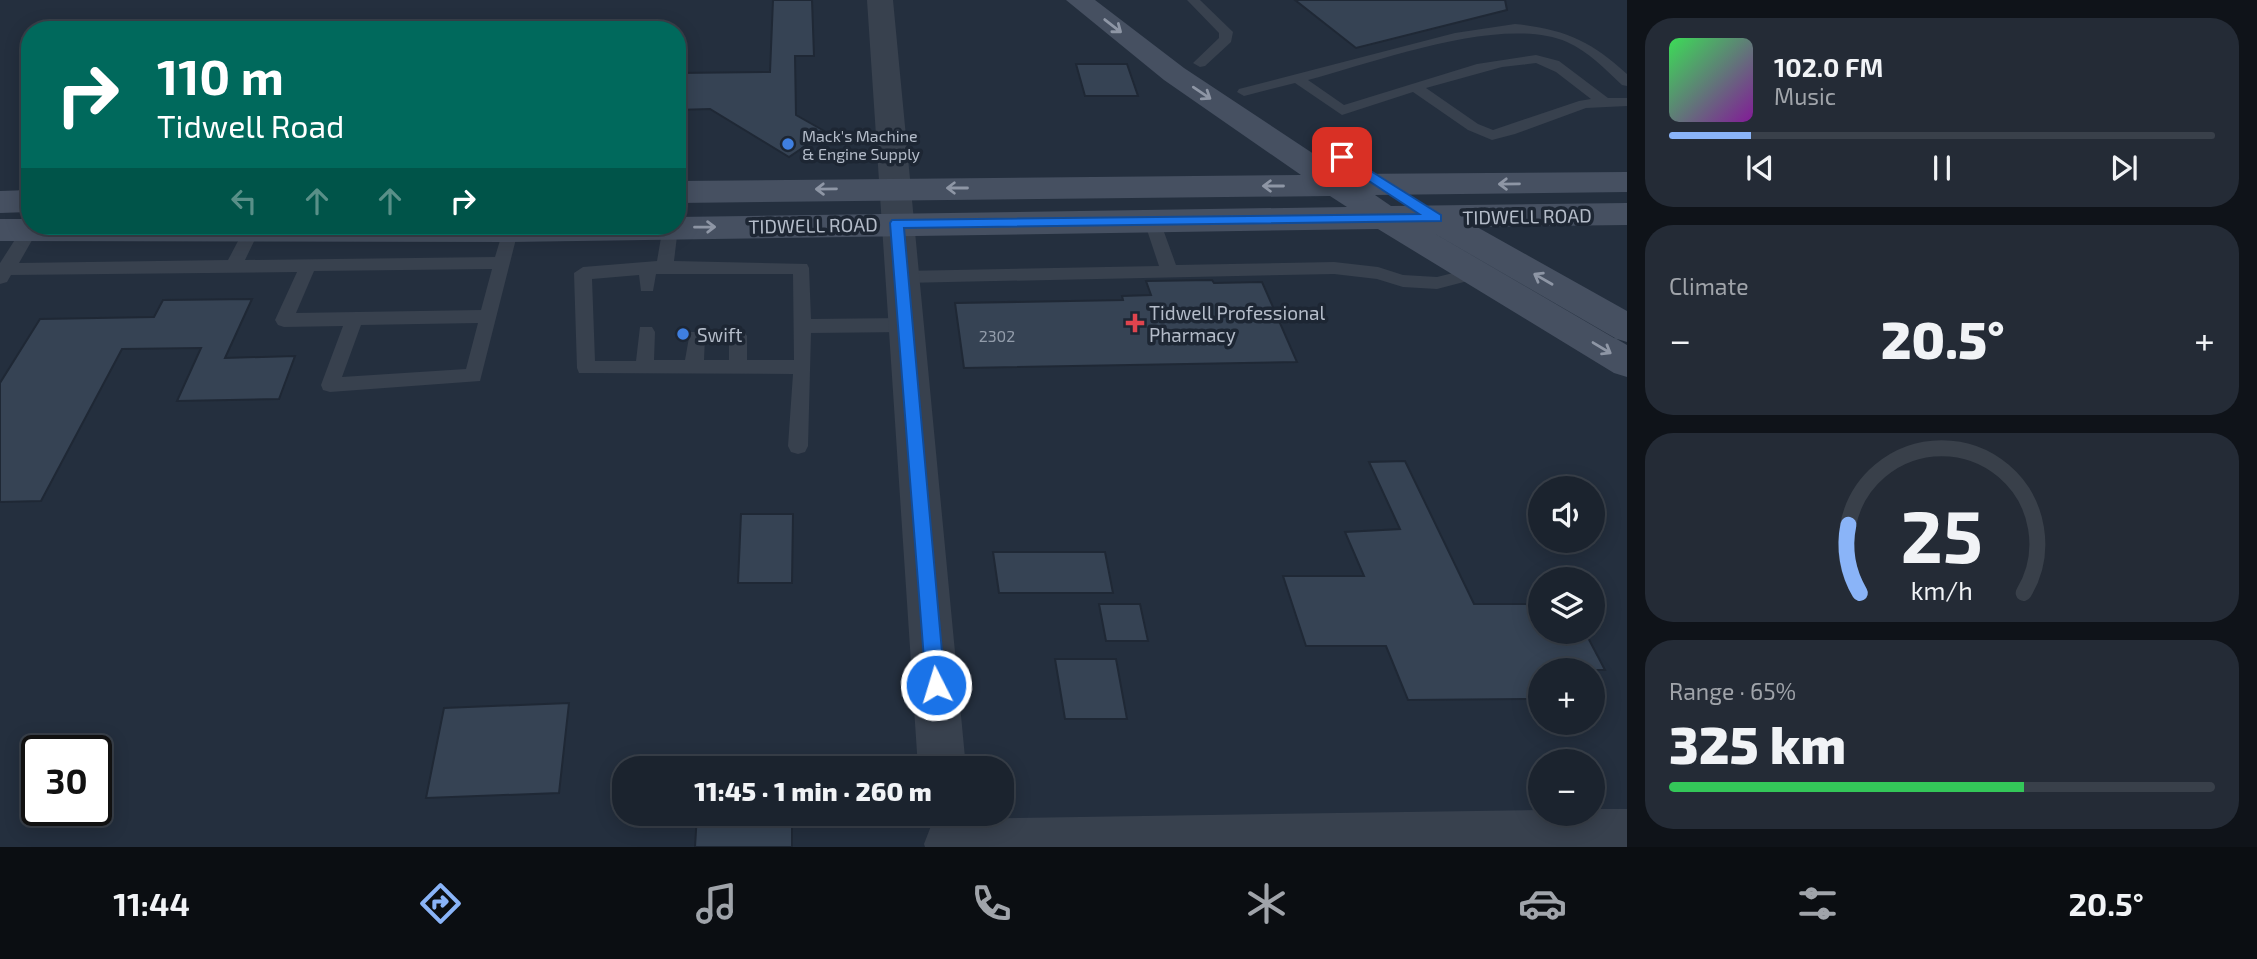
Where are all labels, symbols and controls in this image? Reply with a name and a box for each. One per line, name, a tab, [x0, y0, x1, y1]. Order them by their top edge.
one-way arrow	[1103, 19, 1122, 34]
text: 110 m	[157, 46, 284, 105]
icon: right	[42, 49, 133, 140]
text: 102.0 FM	[1774, 51, 1883, 82]
text: Music	[1774, 82, 1836, 110]
one-way arrow	[1192, 86, 1211, 100]
text: Tidwell Road	[157, 106, 344, 144]
place label: Mack's Machine & Engine Supply	[802, 126, 921, 163]
pin	[1312, 127, 1372, 187]
marker: Mack's Machine & Engine Supply	[780, 136, 796, 152]
icon: arrive	[1323, 138, 1361, 176]
icon: previous	[1741, 149, 1779, 187]
icon: pause	[1923, 149, 1961, 187]
icon: next	[2105, 149, 2143, 187]
one-way arrow	[1498, 177, 1521, 191]
one-way arrow	[1262, 179, 1285, 193]
one-way arrow	[946, 181, 969, 195]
icon: left	[225, 182, 263, 220]
icon: ahead	[298, 182, 336, 220]
icon: ahead	[371, 182, 409, 220]
icon: right	[444, 182, 482, 220]
one-way arrow	[815, 182, 838, 196]
street label: TIDWELL ROAD	[1462, 203, 1592, 229]
street label: TIDWELL ROAD	[748, 212, 878, 238]
one-way arrow	[693, 220, 716, 234]
one-way arrow	[1533, 272, 1553, 286]
text: Climate	[1669, 272, 1749, 300]
place label: Tidwell Professional Pharmacy	[1149, 301, 1325, 346]
text: 20.5°	[1881, 307, 2005, 369]
marker: Tidwell Professional Pharmacy	[1127, 315, 1143, 331]
text: −	[1669, 316, 1691, 362]
text: +	[2194, 316, 2215, 362]
place label: Swift	[697, 323, 742, 346]
marker: Swift	[675, 326, 691, 342]
house number: 2302	[979, 326, 1015, 345]
one-way arrow	[1591, 341, 1611, 355]
map controls	[1528, 476, 1605, 826]
button: sound	[1528, 476, 1605, 553]
text: 25	[1901, 491, 1983, 579]
button: layers	[1528, 567, 1605, 644]
text: km/h	[1911, 575, 1973, 605]
position arrow	[899, 648, 973, 722]
button: +	[1528, 658, 1605, 735]
text: Range · 65%	[1669, 677, 1796, 705]
text: 325 km	[1669, 712, 1846, 774]
speed limit sign: 30	[21, 735, 112, 826]
button: −	[1528, 749, 1605, 826]
text: 11:45 · 1 min · 260 m	[694, 775, 932, 806]
icon: directions	[416, 879, 465, 928]
icon: music	[692, 879, 741, 928]
icon: phone	[967, 879, 1016, 928]
icon: climate	[1242, 879, 1291, 928]
icon: car	[1518, 879, 1567, 928]
icon: filters	[1793, 879, 1842, 928]
text: 11:44	[113, 884, 190, 922]
text: 20.5°	[2068, 884, 2144, 922]

